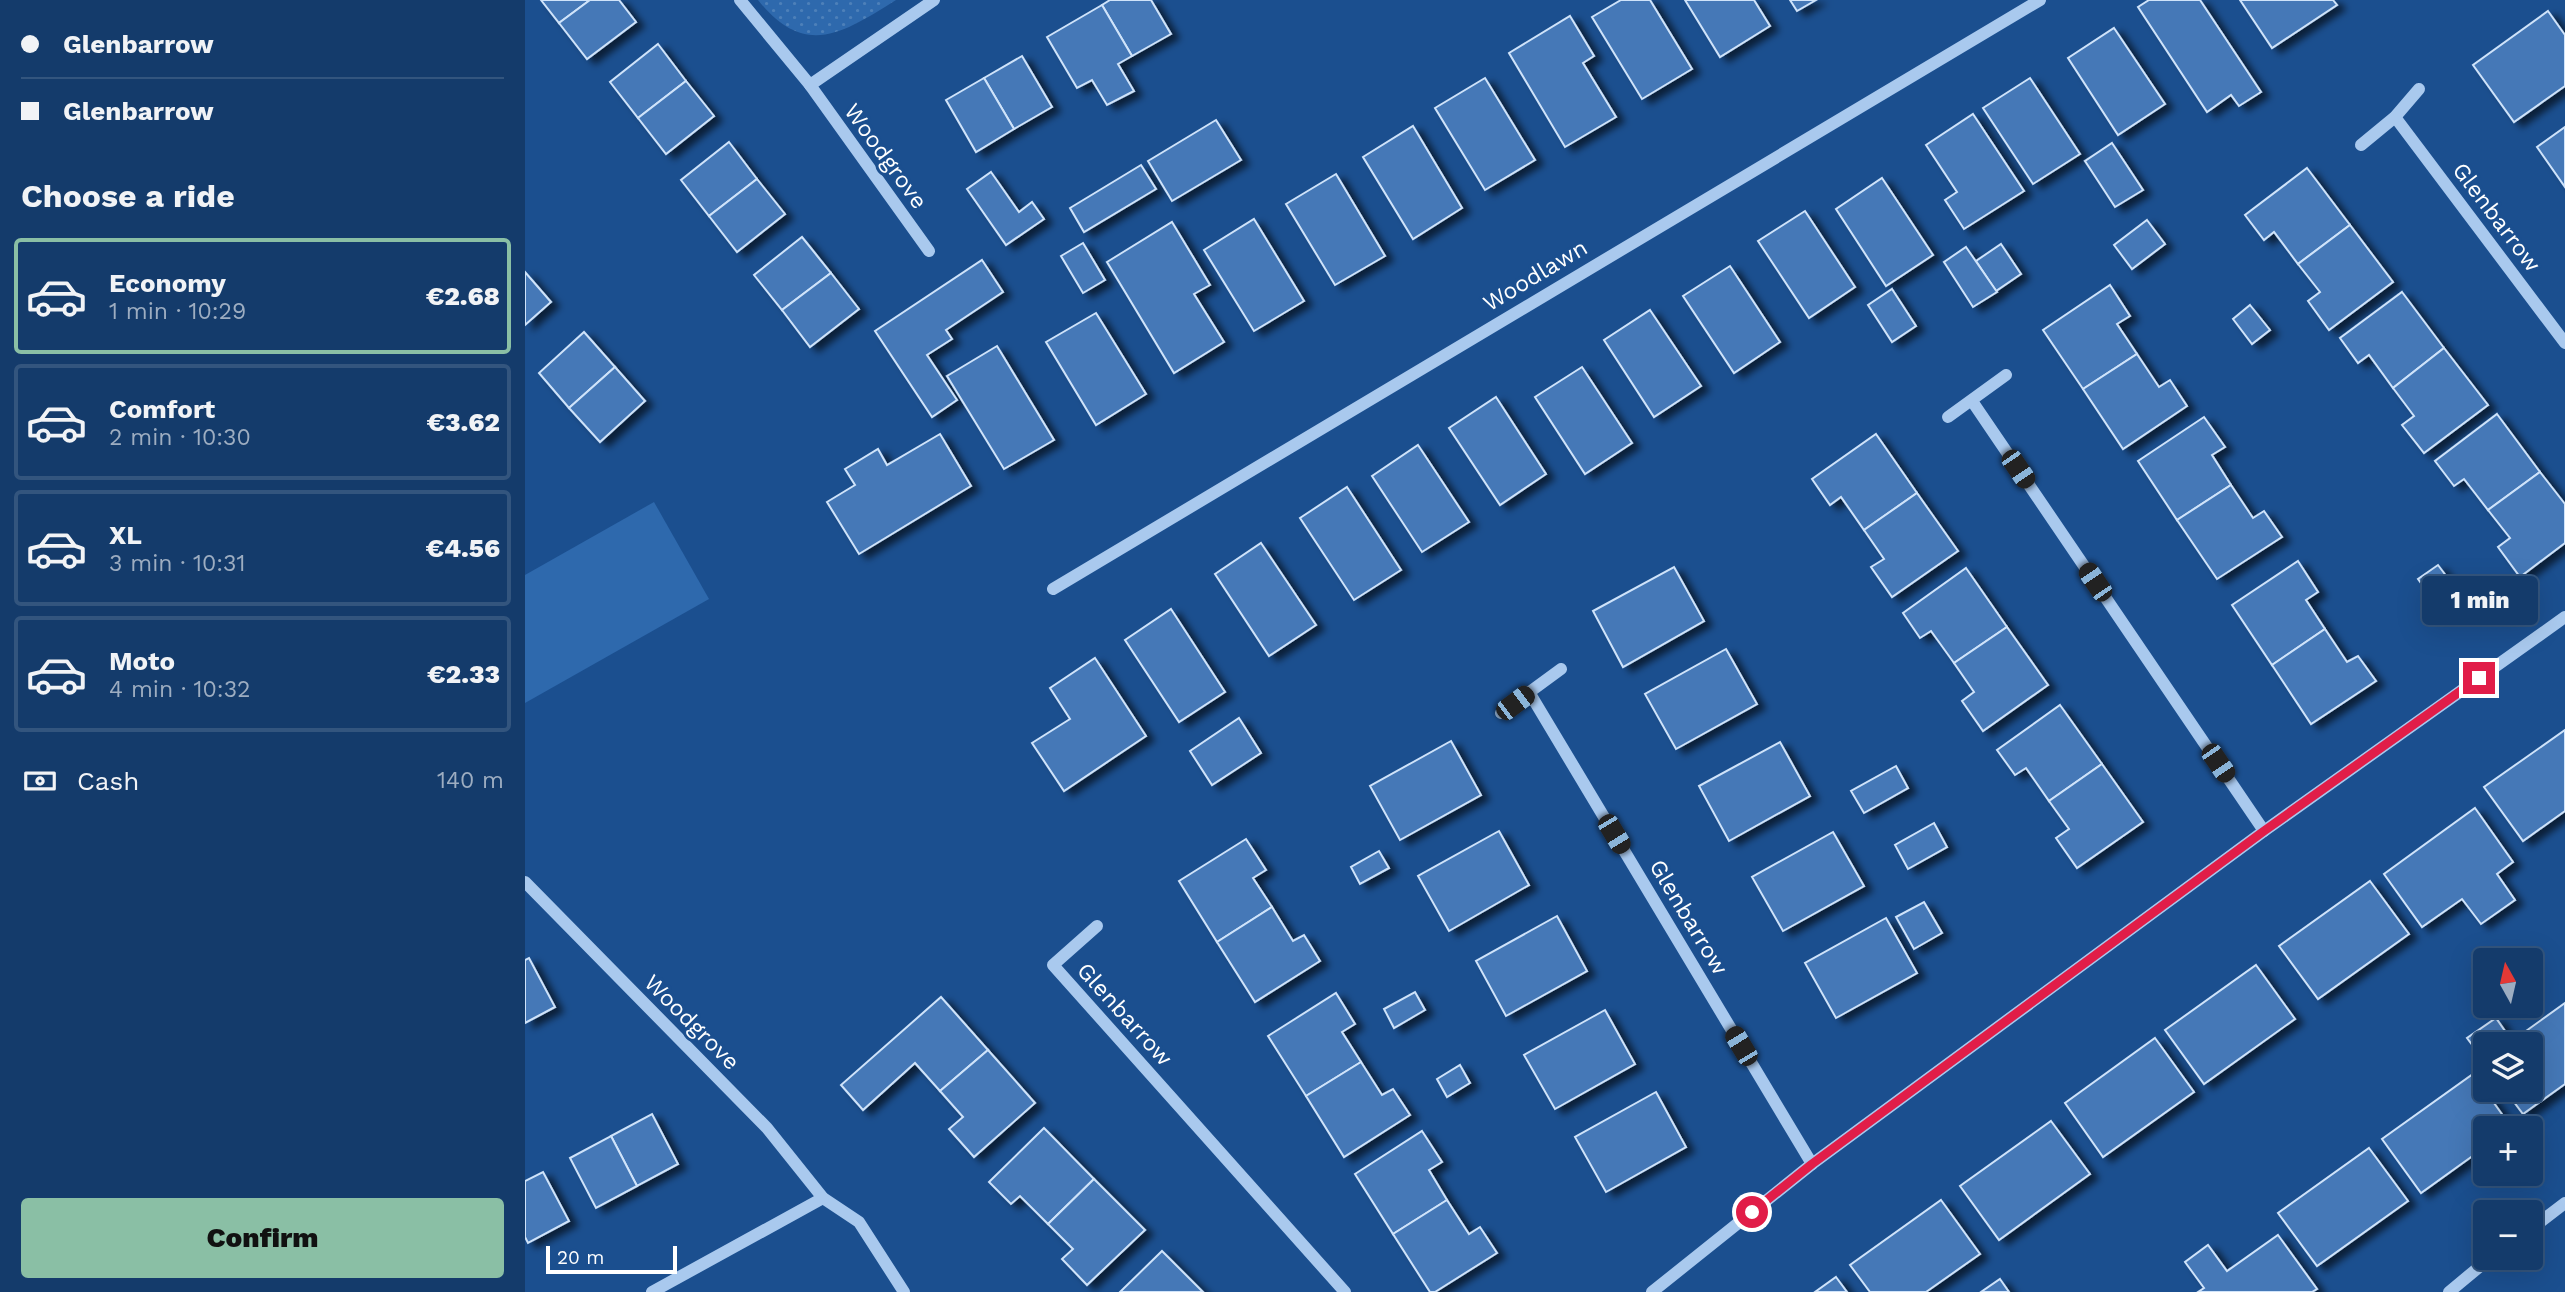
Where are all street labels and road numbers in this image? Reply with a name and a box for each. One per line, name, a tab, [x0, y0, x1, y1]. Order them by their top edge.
street label: Woodgrove	[838, 98, 933, 214]
street label: Glenbarrow	[2447, 157, 2546, 277]
street label: Woodlawn	[1478, 234, 1592, 317]
street label: Glenbarrow	[1644, 855, 1734, 980]
street label: Glenbarrow	[1071, 957, 1178, 1072]
street label: Woodgrove	[638, 969, 745, 1076]

